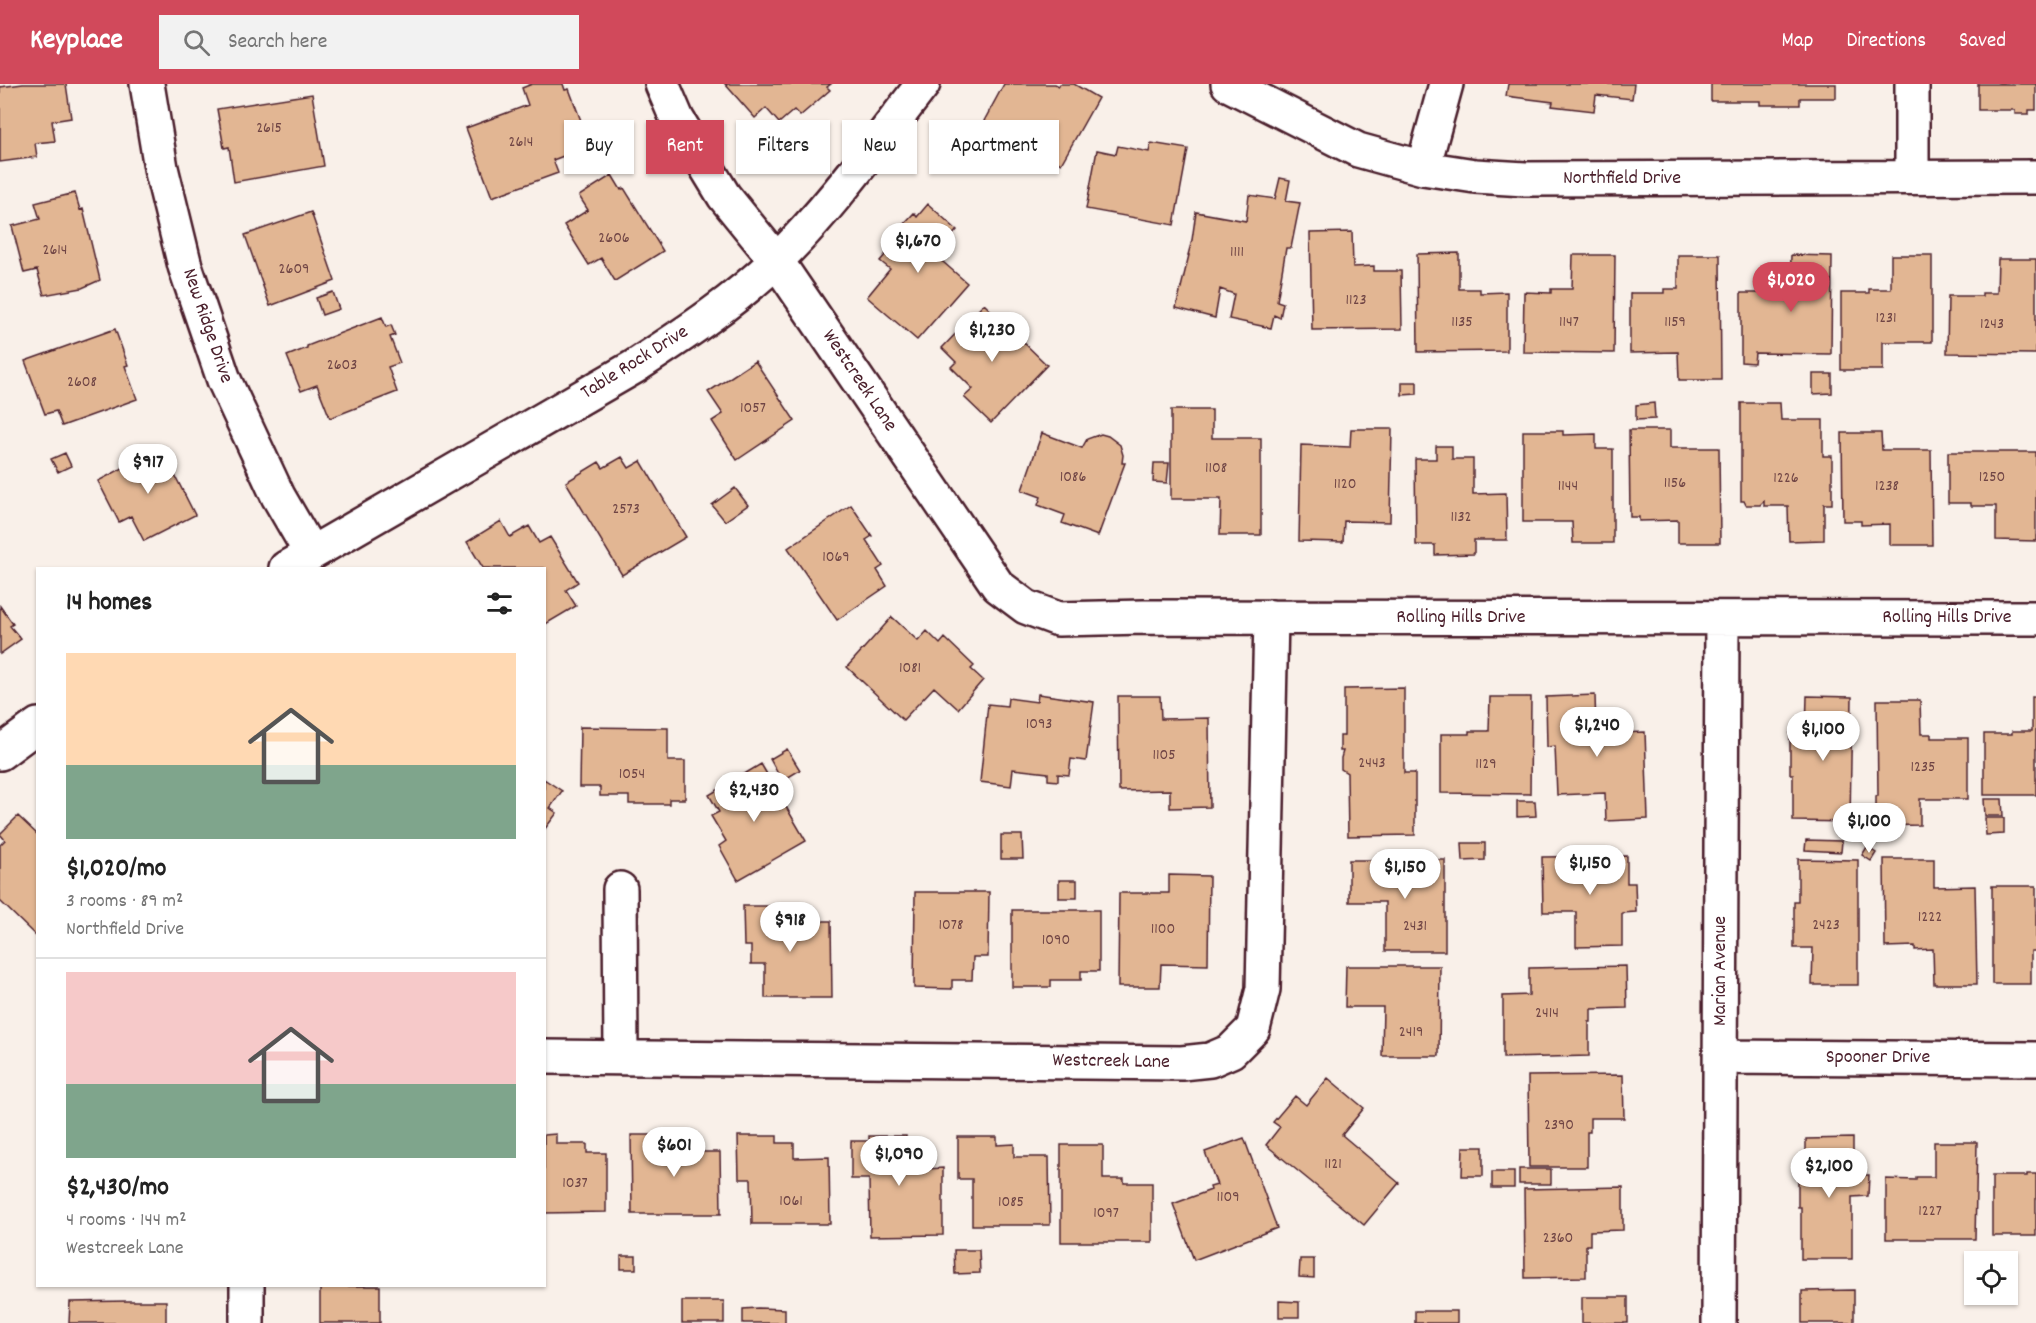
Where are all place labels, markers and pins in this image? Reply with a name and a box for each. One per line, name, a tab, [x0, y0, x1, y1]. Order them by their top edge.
pin: $1,670	[869, 223, 967, 274]
pin: $1,020	[1742, 262, 1840, 313]
pin: $1,230	[943, 312, 1041, 363]
pin: $917	[112, 444, 184, 495]
pin: $1,240	[1548, 707, 1646, 758]
pin: $1,100	[1774, 711, 1872, 762]
pin: $2,430	[705, 772, 803, 823]
pin: $1,100	[1820, 803, 1918, 854]
pin: $1,150	[1541, 845, 1639, 896]
pin: $1,150	[1356, 849, 1454, 900]
pin: $918	[754, 902, 826, 953]
pin: $601	[638, 1127, 710, 1178]
pin: $1,090	[850, 1136, 948, 1187]
pin: $2,100	[1780, 1148, 1878, 1199]

